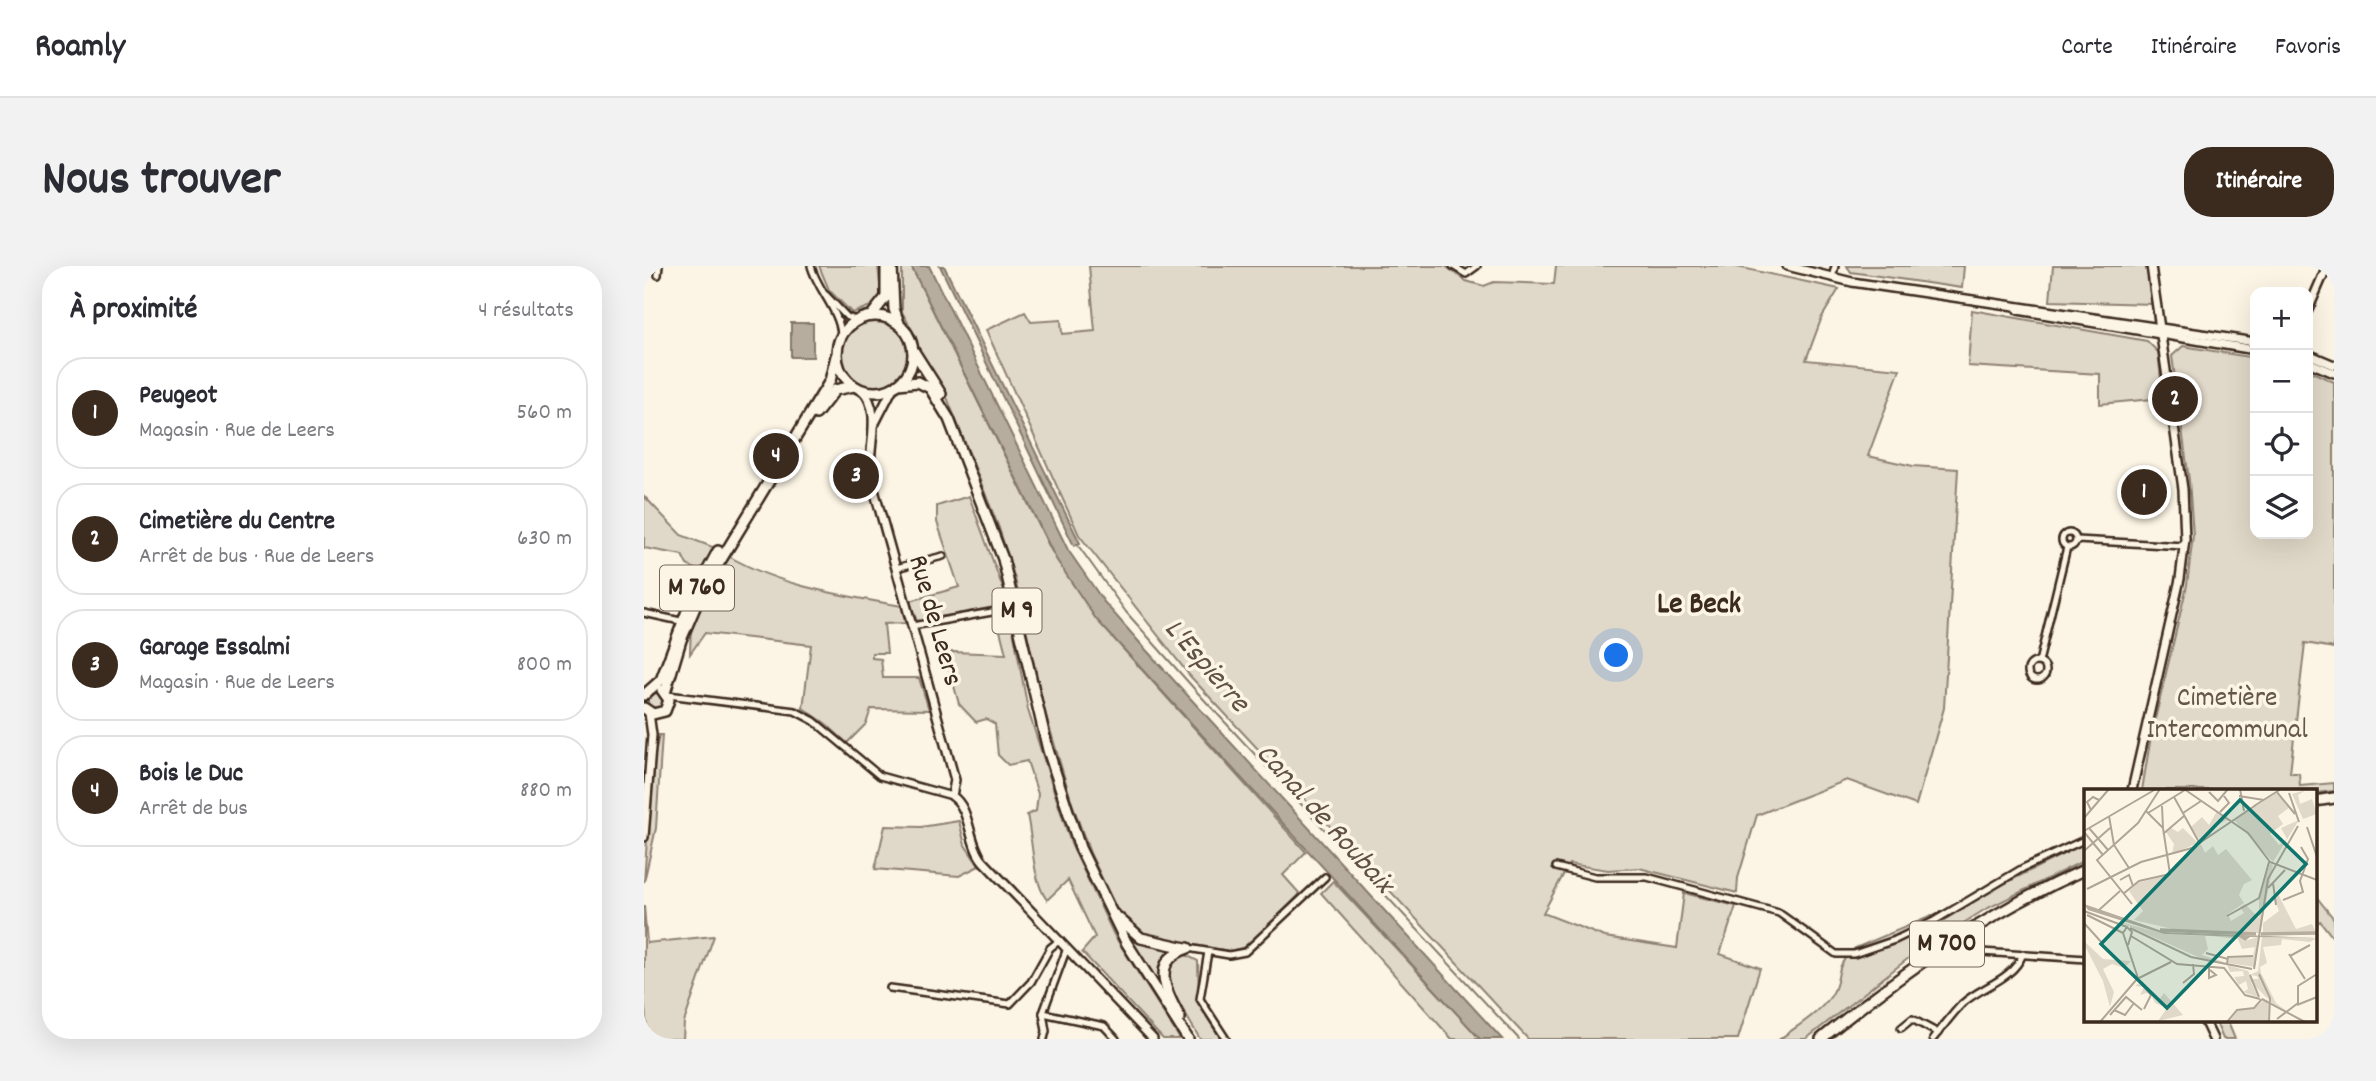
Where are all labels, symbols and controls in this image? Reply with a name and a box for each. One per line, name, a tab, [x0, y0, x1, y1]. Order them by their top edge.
text: Roamly	[35, 25, 125, 72]
text: Carte	[2061, 31, 2113, 65]
text: Itinéraire	[2151, 31, 2237, 65]
text: Favoris	[2275, 31, 2341, 65]
text: Nous trouver	[42, 147, 280, 217]
button: Itinéraire	[2184, 147, 2334, 217]
map controls	[2250, 287, 2313, 539]
button: +	[2250, 287, 2313, 350]
text: À proximité	[70, 290, 197, 333]
text: 4 résultats	[478, 295, 574, 328]
button: −	[2250, 350, 2313, 413]
pin: 2	[2152, 373, 2198, 425]
text: Peugeot	[139, 378, 217, 415]
text: 1	[92, 397, 98, 430]
text: 560 m	[516, 397, 572, 430]
button: locate	[2250, 413, 2313, 476]
text: Magasin · Rue de Leers	[139, 415, 335, 448]
pin: 4	[753, 430, 799, 482]
pin: 3	[833, 450, 879, 502]
pin: 1	[2121, 466, 2167, 518]
button: layers	[2250, 476, 2313, 539]
text: Cimetière du Centre	[139, 504, 335, 541]
text: 2	[90, 523, 100, 556]
text: 630 m	[517, 523, 572, 556]
text: Arrêt de bus · Rue de Leers	[139, 541, 374, 574]
street label: Rue de Leers	[895, 551, 971, 691]
road number: M 760	[660, 566, 734, 610]
district label: Le Beck	[1657, 585, 1741, 628]
road number: M 9	[992, 588, 1042, 634]
water label: L'Espierre	[1152, 610, 1259, 725]
text: Garage Essalmi	[139, 630, 290, 667]
your location	[1599, 638, 1633, 672]
text: 3	[90, 649, 100, 682]
text: 800 m	[517, 649, 572, 682]
text: Magasin · Rue de Leers	[139, 667, 335, 700]
park label: Cimetière Intercommunal	[2146, 680, 2308, 752]
water label: Canal de Roubaix	[1244, 735, 1404, 907]
text: Bois le Duc	[139, 756, 243, 793]
text: 4	[90, 775, 100, 808]
text: 880 m	[520, 775, 572, 808]
inset map	[2084, 789, 2316, 1021]
text: Arrêt de bus	[139, 793, 248, 826]
road number: M 700	[1910, 922, 1984, 966]

